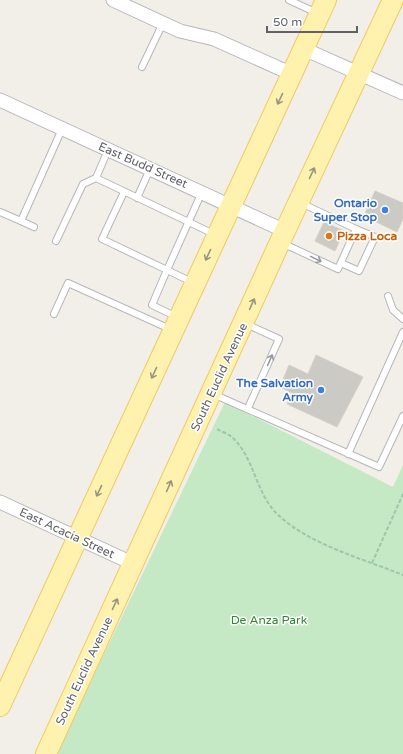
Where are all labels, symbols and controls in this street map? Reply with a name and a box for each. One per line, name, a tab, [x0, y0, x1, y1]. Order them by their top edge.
scale bar	[267, 8, 357, 34]
text: 50 m	[273, 15, 302, 29]
one-way arrow	[276, 92, 283, 104]
street label: East Budd Street	[96, 139, 190, 191]
one-way arrow	[309, 168, 316, 180]
place label: Ontario Super Stop	[314, 196, 377, 225]
marker: Ontario Super Stop	[380, 205, 390, 215]
place label: Pizza Loca	[337, 229, 397, 243]
marker: Pizza Loca	[324, 231, 334, 241]
one-way arrow	[204, 249, 211, 261]
one-way arrow	[309, 256, 321, 263]
one-way arrow	[249, 299, 257, 311]
street label: South Euclid Avenue	[188, 320, 250, 433]
one-way arrow	[267, 354, 274, 366]
one-way arrow	[150, 367, 157, 379]
place label: The Salvation Army	[235, 376, 314, 405]
marker: The Salvation Army	[316, 385, 326, 395]
one-way arrow	[166, 481, 173, 493]
one-way arrow	[95, 485, 102, 497]
street label: East Acacia Street	[17, 505, 117, 561]
one-way arrow	[112, 599, 119, 611]
park label: De Anza Park	[231, 613, 308, 627]
street label: South Euclid Avenue	[53, 614, 115, 727]

